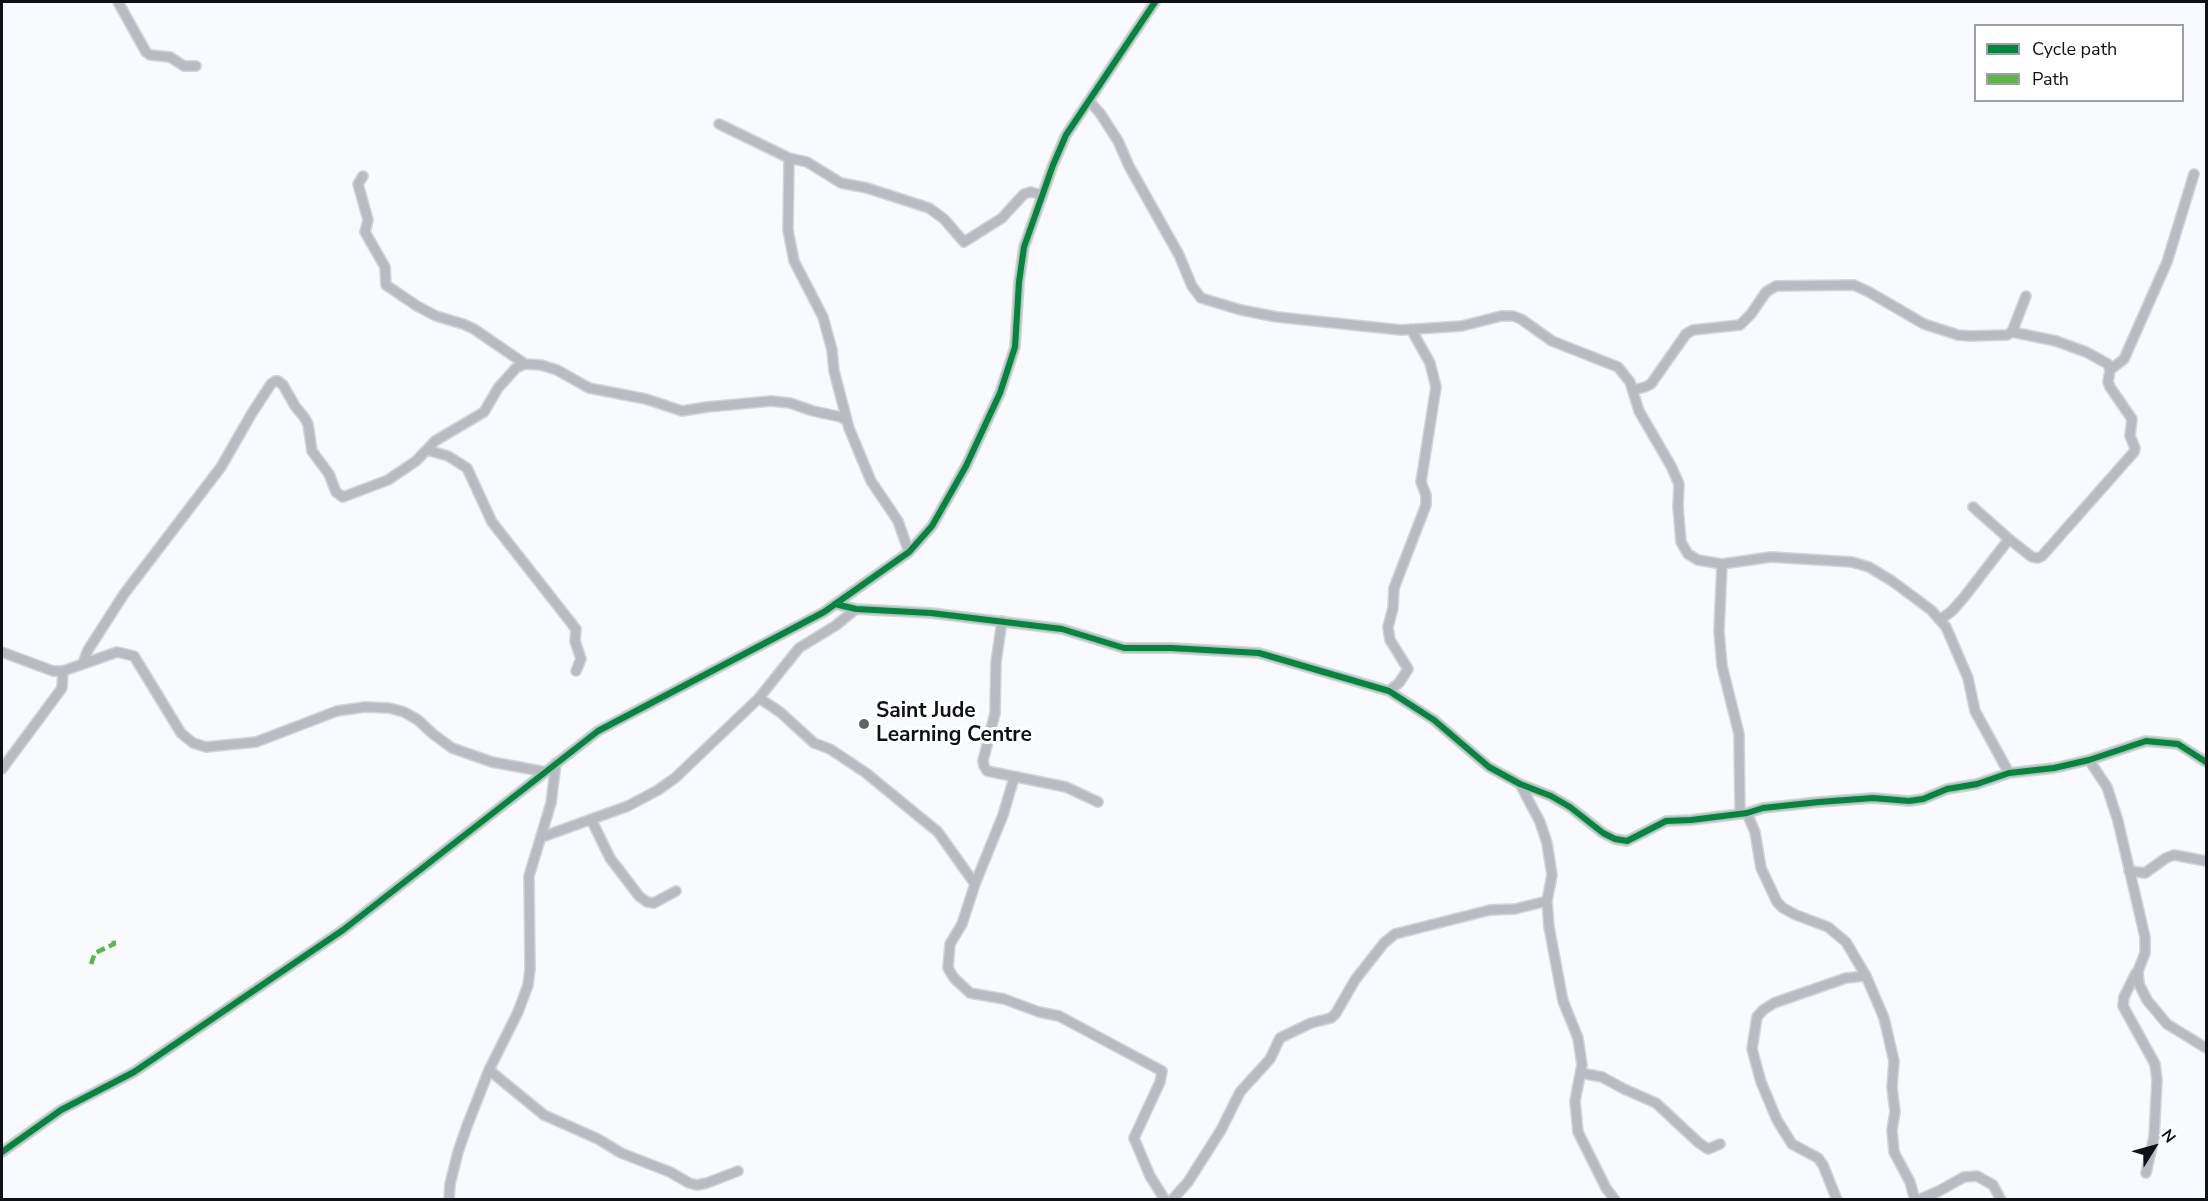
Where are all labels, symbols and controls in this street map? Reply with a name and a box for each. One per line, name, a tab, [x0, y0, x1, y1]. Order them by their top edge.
legend	[1974, 24, 2184, 102]
text: Cycle path	[2032, 37, 2117, 61]
text: Path	[2032, 67, 2069, 91]
place label: Saint Jude Learning Centre	[876, 699, 1032, 749]
marker: Saint Jude Learning Centre	[857, 717, 871, 731]
north arrow	[2124, 1117, 2184, 1177]
text: N	[2156, 1125, 2181, 1148]

